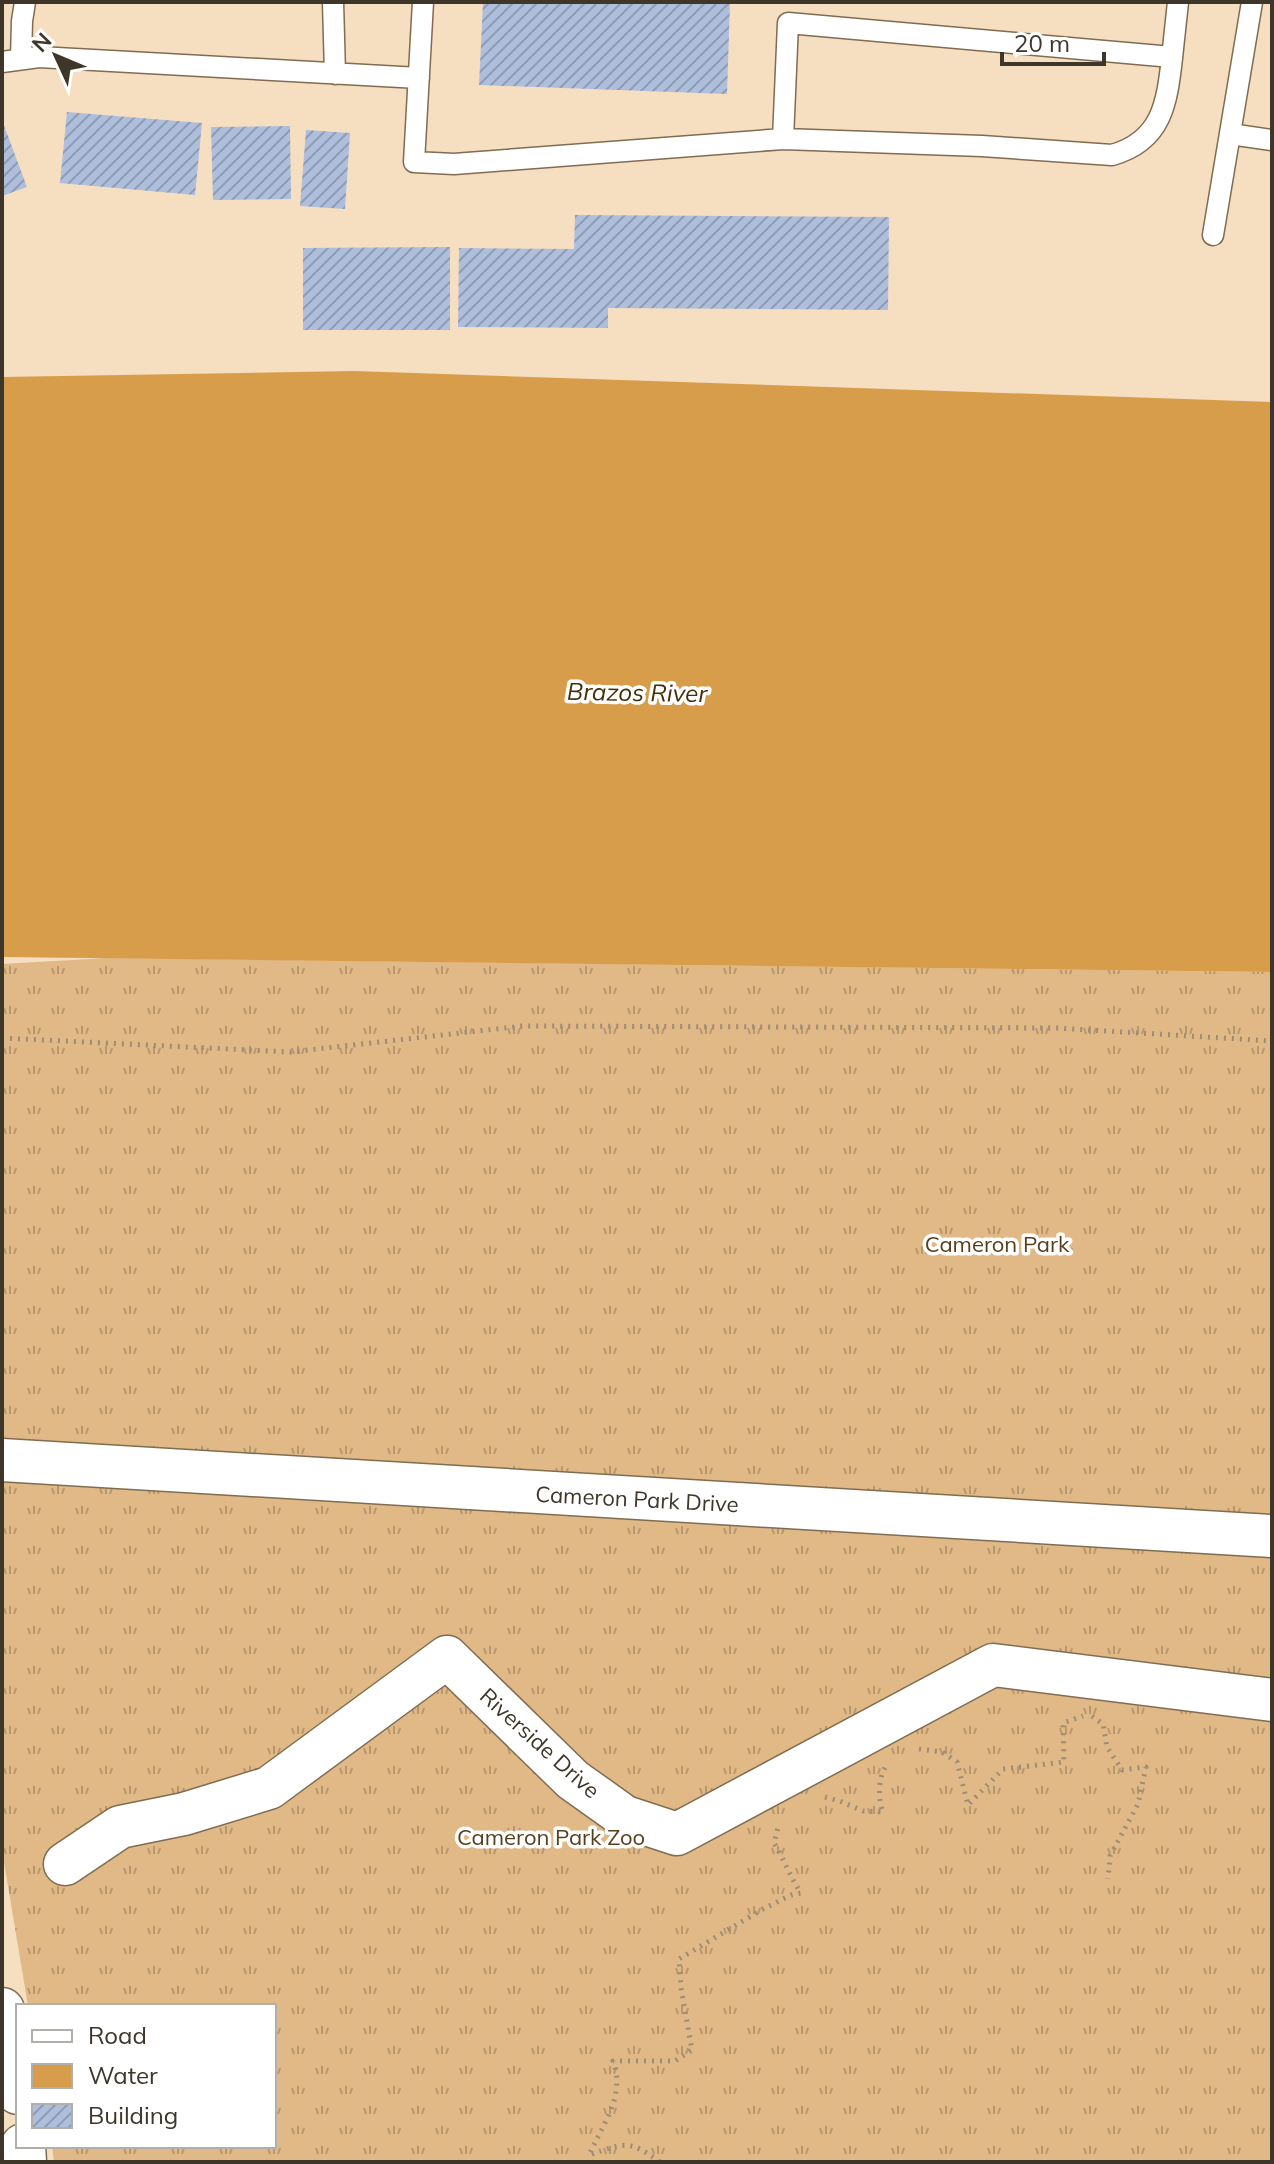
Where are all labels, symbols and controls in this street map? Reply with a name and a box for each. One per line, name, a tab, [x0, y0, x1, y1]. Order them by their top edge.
north arrow	[16, 16, 96, 96]
scale bar	[1002, 16, 1104, 66]
text: N	[26, 26, 57, 58]
text: 20 m	[1014, 28, 1070, 58]
water label: Brazos River	[567, 676, 709, 708]
park label: Cameron Park	[925, 1230, 1070, 1258]
street label: Cameron Park Drive	[535, 1480, 739, 1518]
street label: Riverside Drive	[474, 1682, 606, 1804]
park label: Cameron Park Zoo	[457, 1823, 645, 1851]
legend	[16, 2004, 276, 2148]
text: Road	[88, 2020, 147, 2050]
text: Water	[88, 2060, 158, 2090]
text: Building	[88, 2100, 178, 2130]

